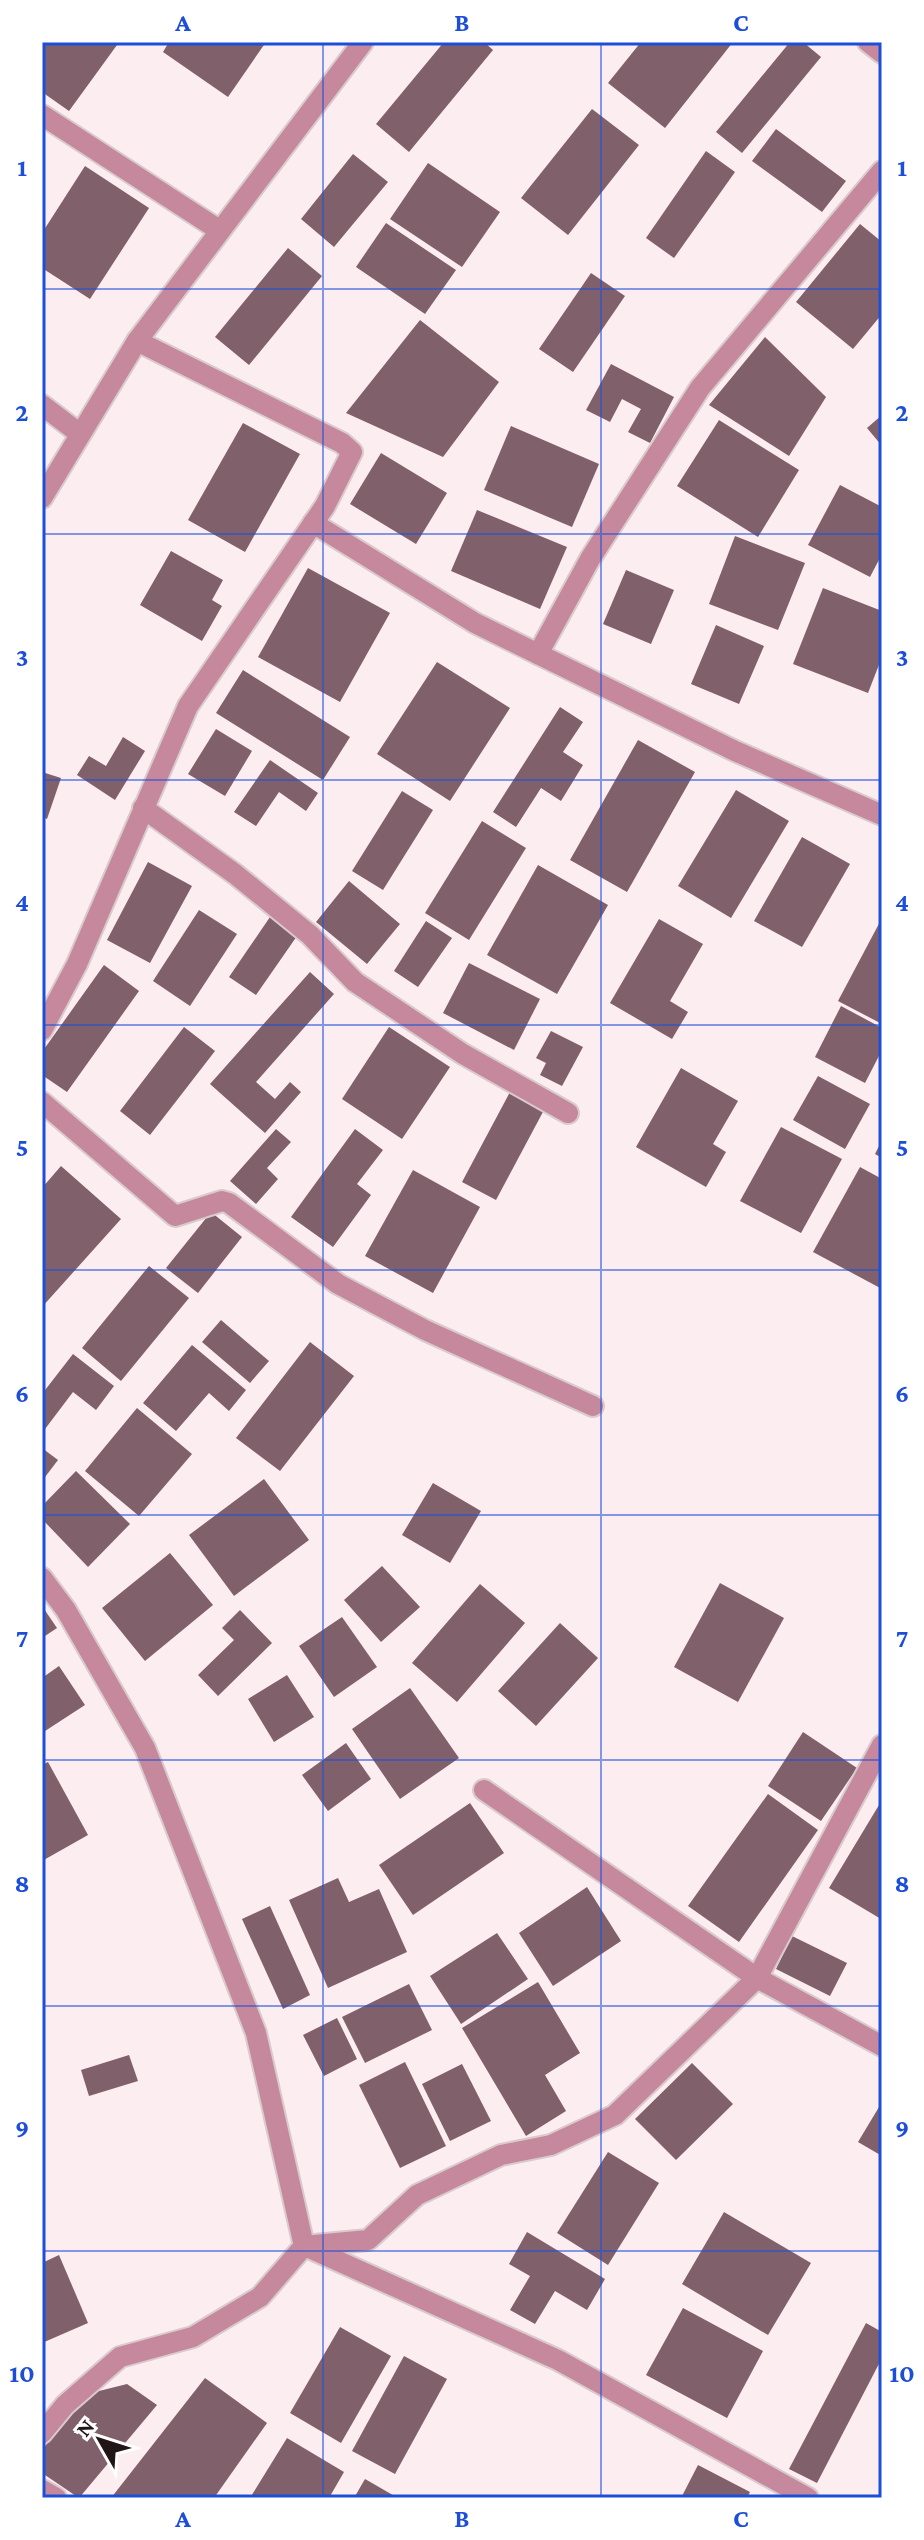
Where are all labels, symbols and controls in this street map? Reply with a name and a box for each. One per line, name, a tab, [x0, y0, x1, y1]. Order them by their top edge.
text: A	[174, 8, 191, 37]
text: B	[454, 8, 470, 37]
text: C	[733, 8, 749, 37]
text: 1	[17, 153, 27, 182]
text: 1	[897, 153, 907, 182]
text: 2	[15, 398, 29, 427]
text: 2	[895, 398, 909, 427]
text: 3	[16, 643, 28, 672]
text: 3	[896, 643, 908, 672]
text: 4	[15, 888, 29, 917]
text: 4	[895, 888, 909, 917]
text: 5	[16, 1133, 28, 1162]
text: 5	[896, 1133, 908, 1162]
text: 6	[15, 1379, 29, 1408]
text: 6	[895, 1379, 909, 1408]
text: 7	[16, 1624, 28, 1653]
text: 7	[896, 1624, 908, 1653]
text: 8	[14, 1869, 30, 1898]
text: 8	[894, 1869, 910, 1898]
text: 9	[15, 2114, 29, 2143]
text: 9	[895, 2114, 909, 2143]
text: 10	[9, 2359, 35, 2388]
text: 10	[889, 2359, 915, 2388]
north arrow	[60, 2400, 140, 2480]
text: N	[70, 2414, 99, 2441]
text: A	[174, 2504, 191, 2533]
text: B	[454, 2504, 470, 2533]
text: C	[733, 2504, 749, 2533]

